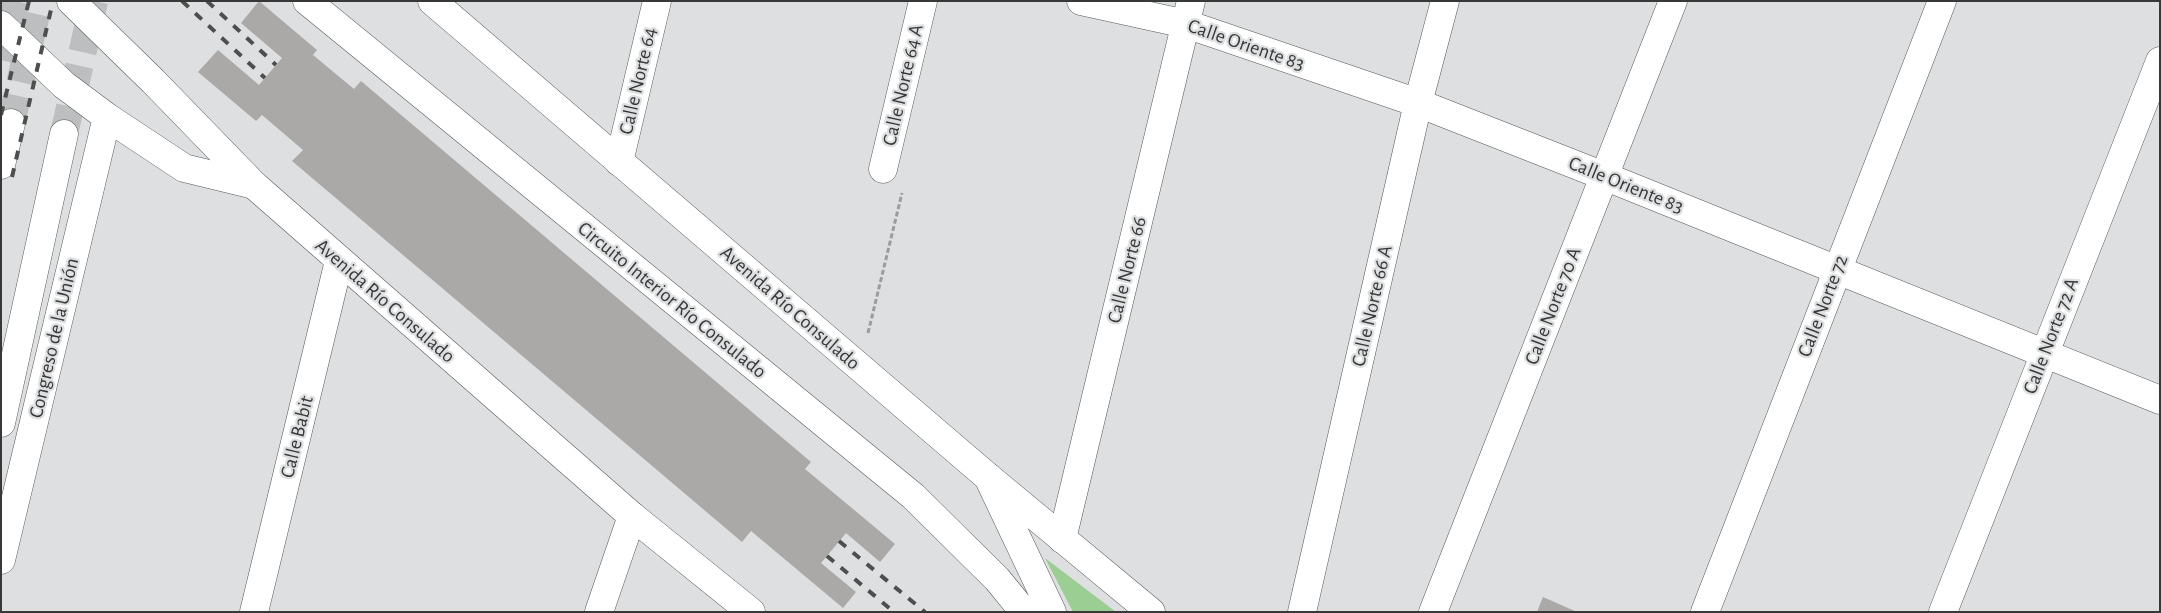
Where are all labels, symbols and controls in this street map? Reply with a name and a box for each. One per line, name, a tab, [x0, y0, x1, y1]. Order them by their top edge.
street label: Calle Oriente 83	[1184, 14, 1308, 76]
street label: Calle Norte 64 A	[877, 22, 929, 148]
street label: Calle Norte 64	[614, 25, 662, 137]
street label: Calle Oriente 83	[1565, 151, 1687, 219]
street label: Calle Norte 66	[1102, 214, 1152, 326]
street label: Circuito Interior Río Consulado	[573, 216, 771, 384]
street label: Avenida Río Consulado	[310, 234, 460, 368]
street label: Avenida Río Consulado	[715, 241, 865, 375]
street label: Calle Norte 66 A	[1346, 243, 1398, 369]
street label: Calle Norte 70 A	[1520, 244, 1586, 368]
street label: Calle Norte 72	[1793, 252, 1853, 360]
street label: Congreso de la Unión	[24, 256, 84, 420]
street label: Calle Norte 72 A	[2018, 275, 2084, 397]
street label: Calle Babit	[275, 394, 319, 480]

